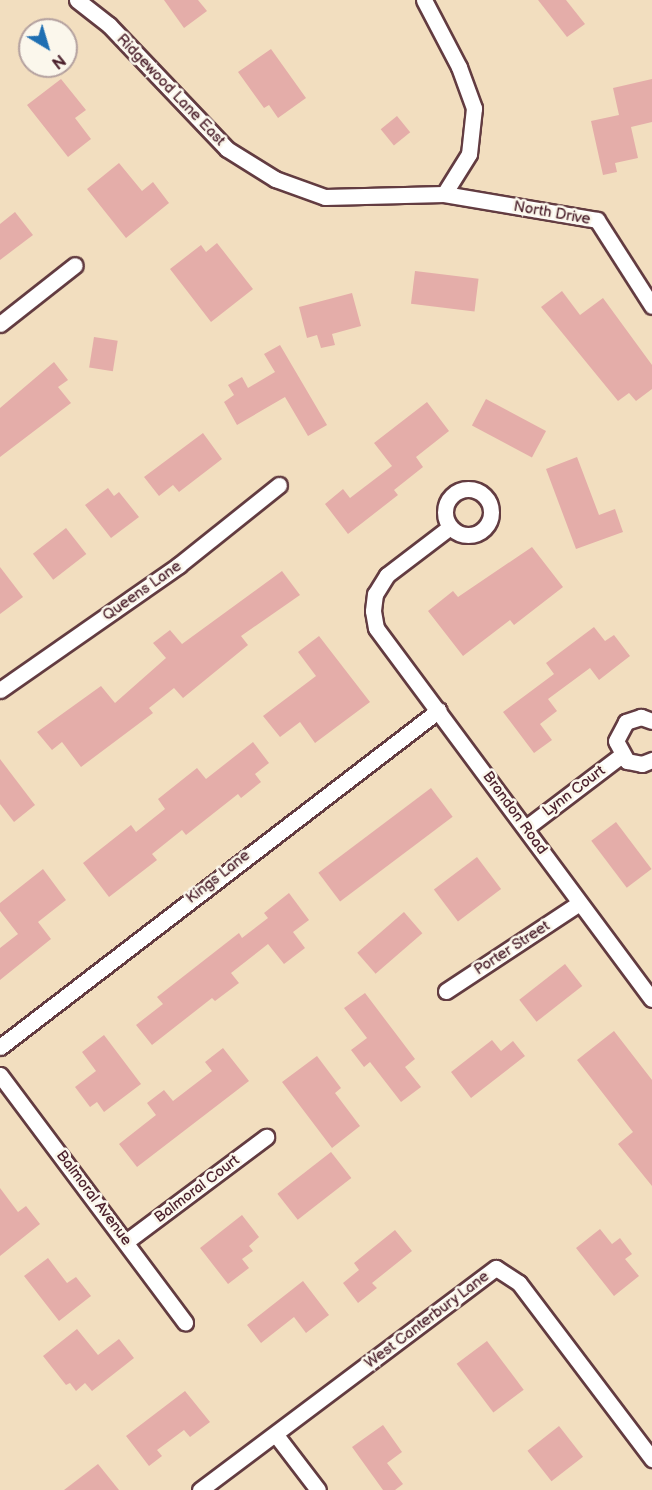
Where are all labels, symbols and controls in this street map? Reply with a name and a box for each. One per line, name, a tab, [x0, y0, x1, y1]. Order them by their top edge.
north arrow	[18, 18, 78, 78]
street label: Ridgewood Lane East	[113, 30, 229, 150]
text: N	[48, 50, 69, 72]
street label: North Drive	[512, 197, 592, 229]
street label: Queens Lane	[99, 557, 185, 625]
street label: Lynn Court	[539, 762, 609, 820]
street label: Brandon Road	[479, 768, 551, 858]
street label: Kings Lane	[183, 847, 253, 907]
street label: Porter Street	[471, 917, 553, 979]
street label: Balmoral Avenue	[52, 1147, 136, 1249]
street label: Balmoral Court	[151, 1151, 243, 1227]
street label: West Canterbury Lane	[361, 1267, 493, 1373]

